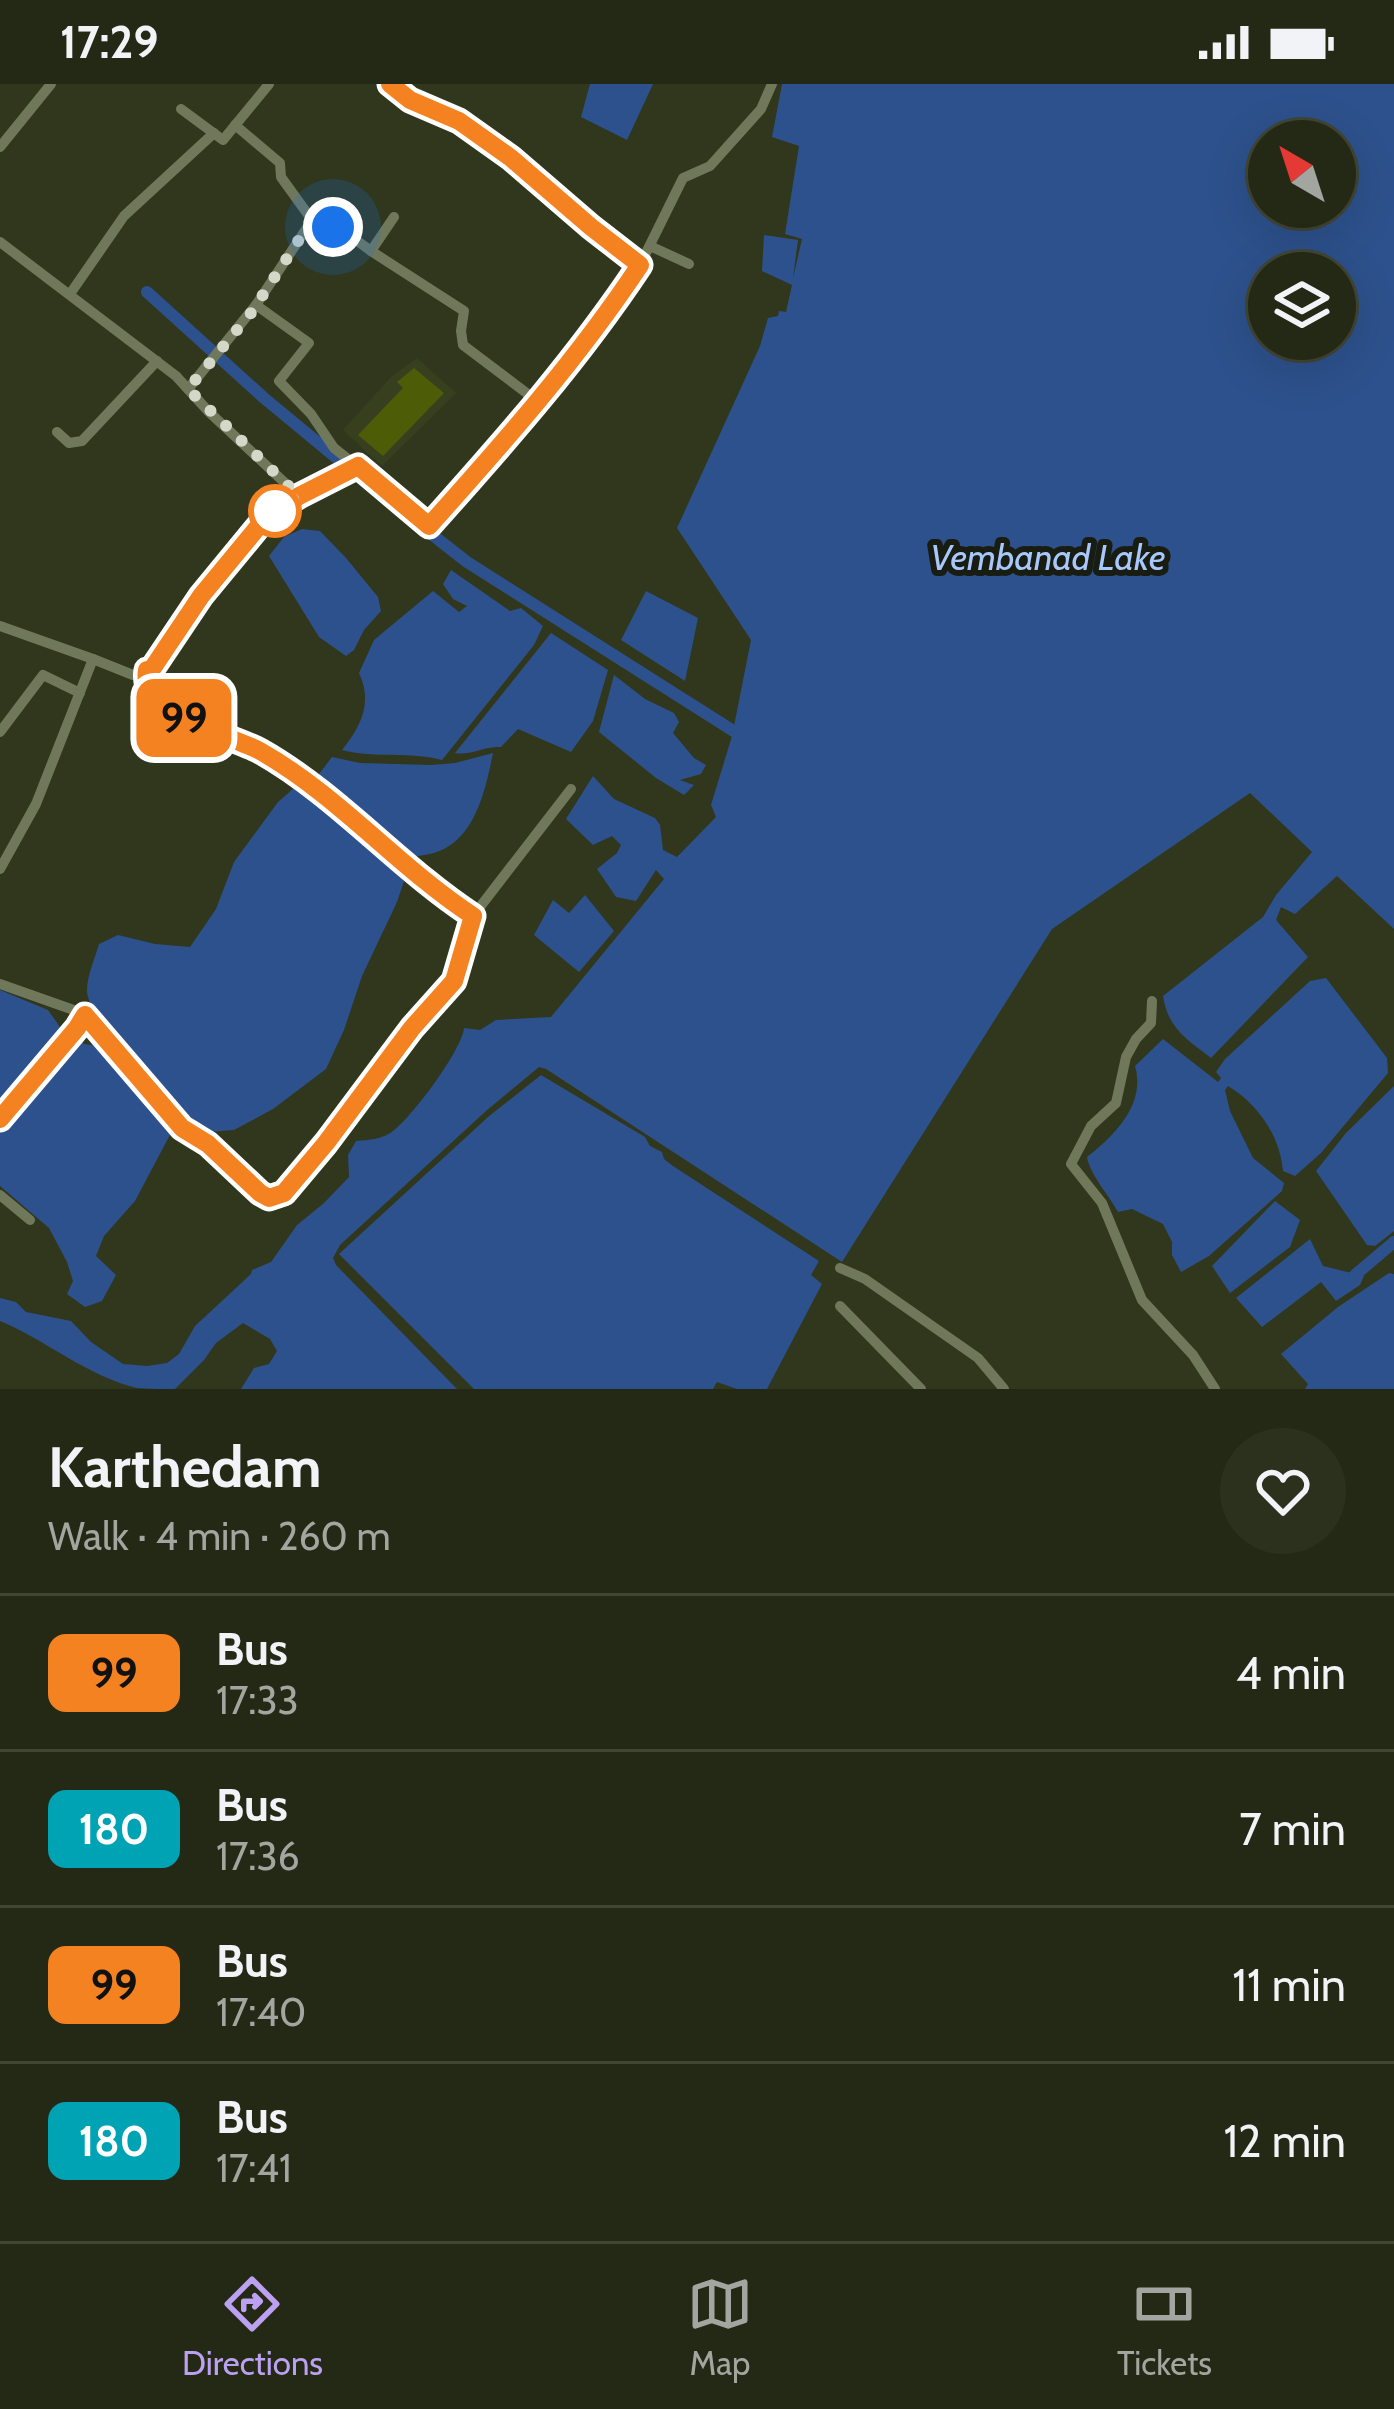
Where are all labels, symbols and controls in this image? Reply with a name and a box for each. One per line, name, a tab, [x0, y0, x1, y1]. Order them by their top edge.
text: 17:29	[60, 15, 159, 69]
north arrow	[1248, 120, 1356, 228]
map controls	[1248, 120, 1356, 360]
your location	[303, 197, 363, 257]
button: layers	[1248, 252, 1356, 360]
unlabelled marker	[250, 486, 300, 536]
water label: Vembanad Lake	[931, 535, 1165, 579]
line badge: 99	[130, 679, 238, 757]
text: 99	[160, 692, 208, 744]
button: heart	[1220, 1428, 1346, 1554]
text: Karthedam	[48, 1432, 322, 1501]
text: Walk · 4 min · 260 m	[48, 1512, 391, 1560]
text: Bus	[216, 1622, 288, 1676]
text: 4 min	[1236, 1646, 1346, 1700]
text: 99	[90, 1647, 138, 1699]
text: 17:33	[216, 1676, 299, 1724]
text: Bus	[216, 1778, 288, 1832]
text: 7 min	[1239, 1802, 1346, 1856]
text: 180	[79, 1803, 149, 1855]
text: 17:36	[216, 1832, 300, 1880]
text: Bus	[216, 1934, 288, 1988]
text: 11 min	[1232, 1958, 1346, 2012]
text: 99	[90, 1959, 138, 2011]
text: 17:40	[216, 1988, 306, 2036]
text: Bus	[216, 2090, 288, 2144]
text: 12 min	[1223, 2114, 1346, 2168]
text: 180	[79, 2115, 149, 2167]
text: 17:41	[216, 2144, 292, 2192]
tab: Directions	[182, 2271, 323, 2383]
tab: Map	[687, 2271, 753, 2383]
tab: Tickets	[1117, 2271, 1212, 2383]

